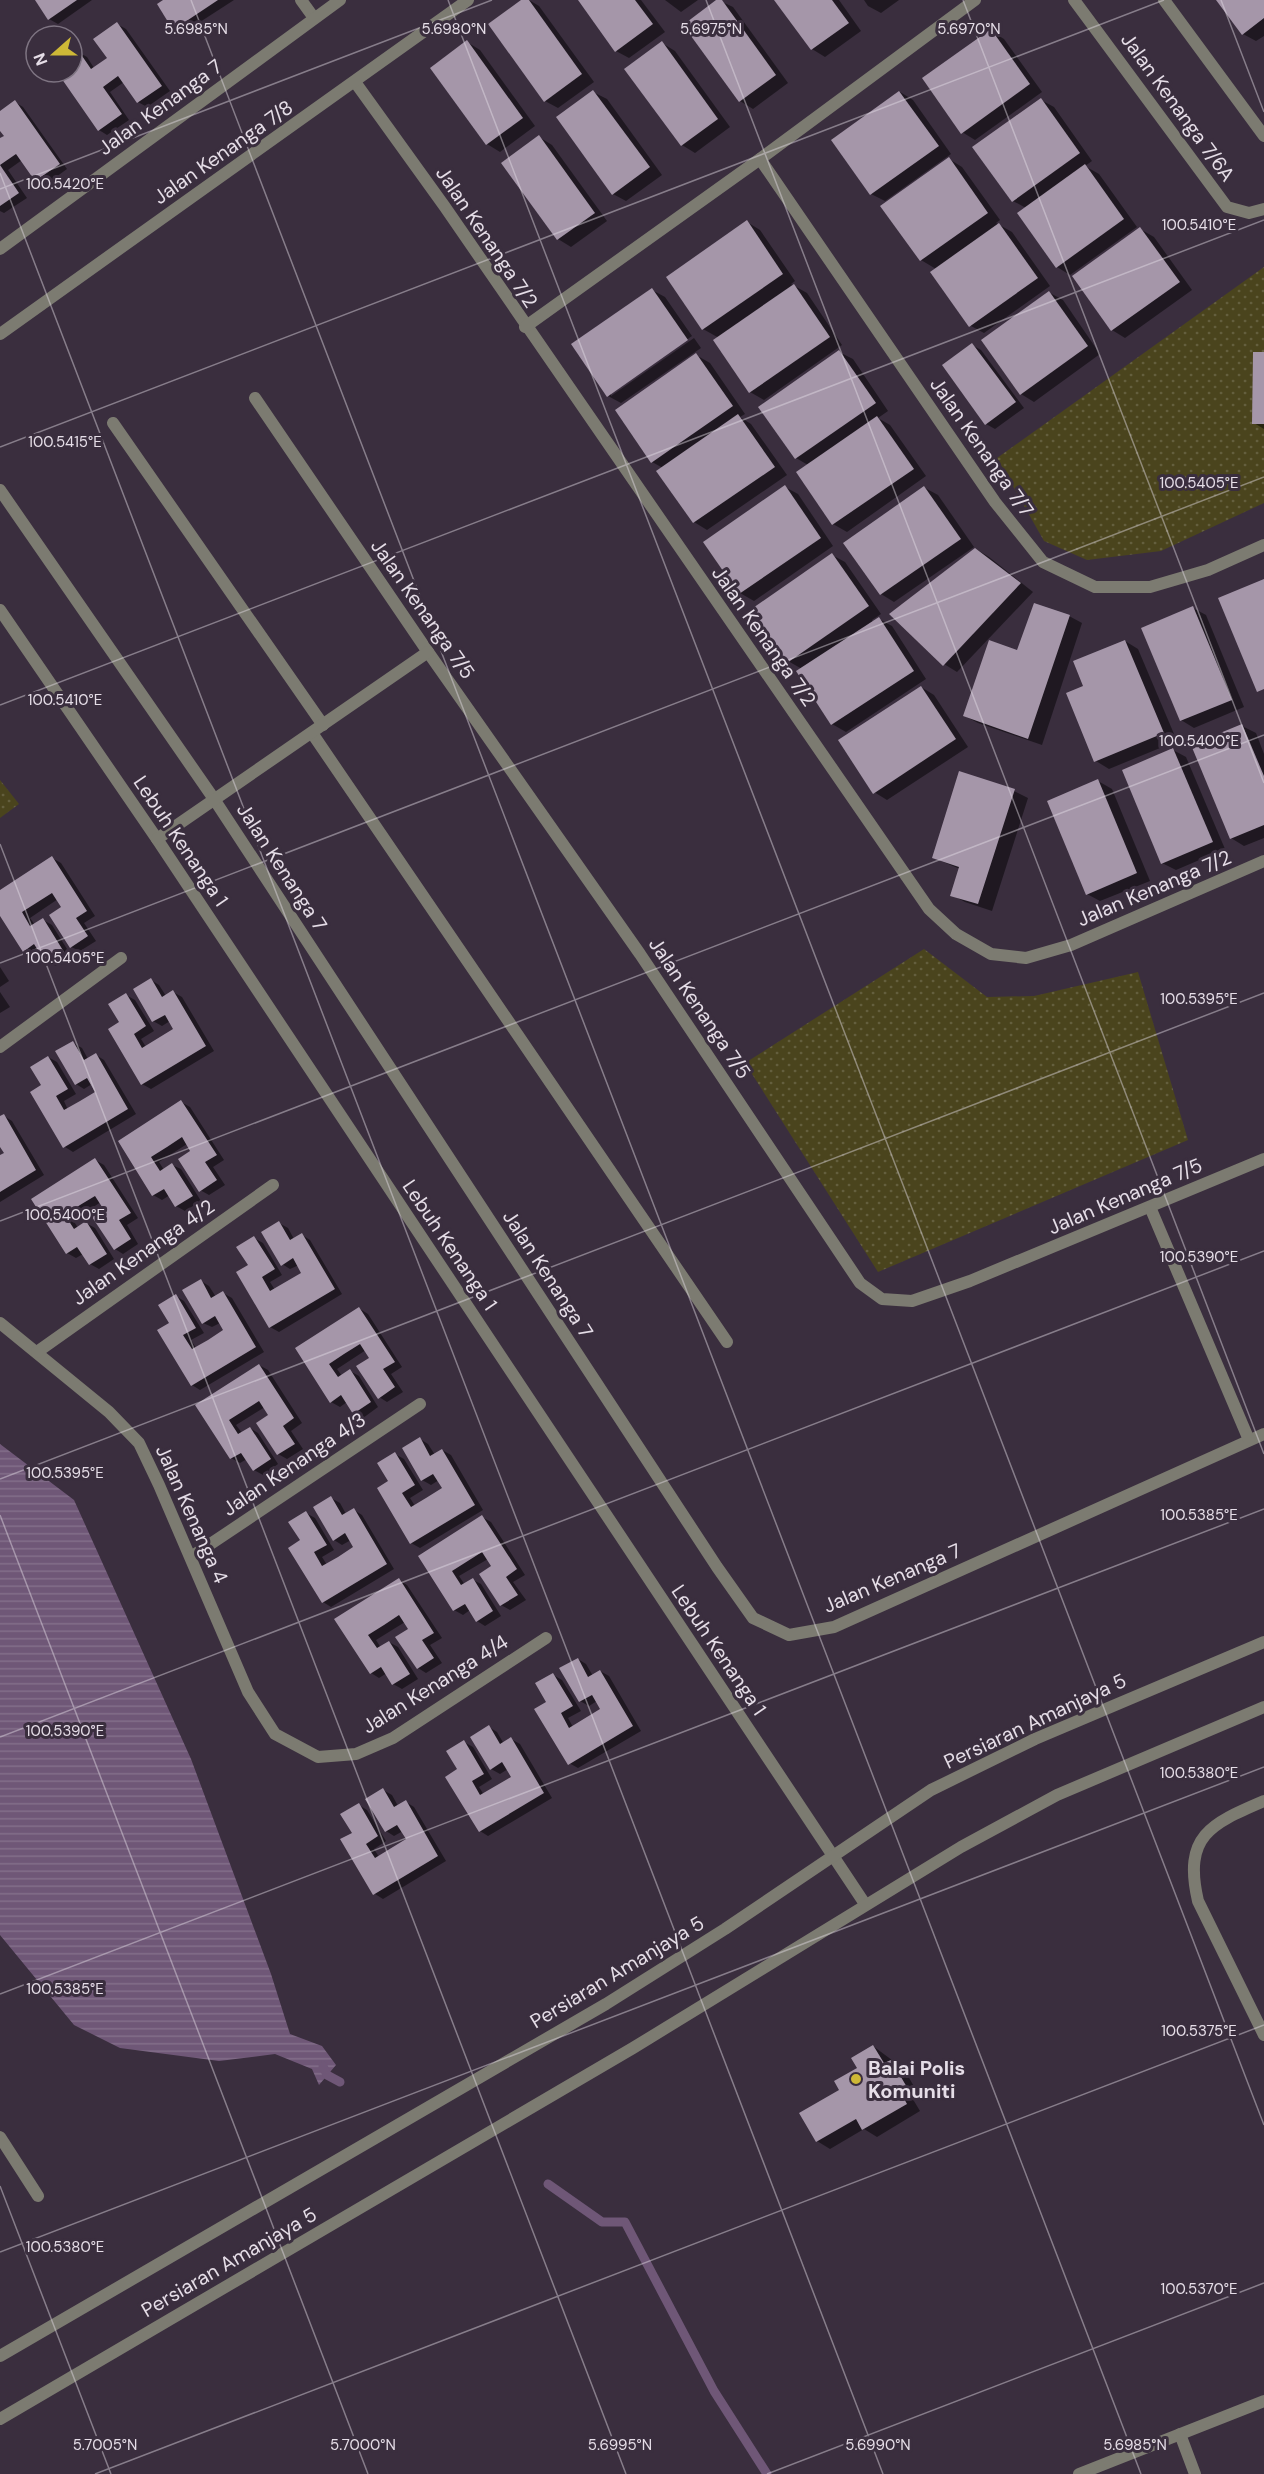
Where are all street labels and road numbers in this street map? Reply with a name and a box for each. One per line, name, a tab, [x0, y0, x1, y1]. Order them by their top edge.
street label: Jalan Kenanga 7/6A	[1115, 27, 1241, 187]
street label: Jalan Kenanga 7	[93, 53, 227, 161]
street label: Jalan Kenanga 7/8	[148, 94, 298, 210]
street label: Jalan Kenanga 7/2	[430, 161, 544, 313]
street label: Jalan Kenanga 7/7	[924, 372, 1040, 522]
street label: Jalan Kenanga 7/5	[365, 534, 481, 684]
street label: Jalan Kenanga 7/2	[706, 561, 822, 711]
street label: Lebuh Kenanga 1	[128, 771, 234, 911]
street label: Jalan Kenanga 7	[231, 798, 333, 936]
street label: Jalan Kenanga 7/2	[1073, 844, 1235, 932]
street label: Jalan Kenanga 7/5	[643, 932, 757, 1084]
street label: Jalan Kenanga 7/5	[1044, 1152, 1206, 1240]
street label: Lebuh Kenanga 1	[397, 1175, 503, 1315]
street label: Jalan Kenanga 4/2	[67, 1193, 219, 1311]
street label: Jalan Kenanga 7	[497, 1205, 599, 1343]
street label: Jalan Kenanga 4/3	[217, 1406, 371, 1522]
street label: Jalan Kenanga 4	[150, 1441, 234, 1587]
street label: Jalan Kenanga 7	[819, 1537, 965, 1619]
street label: Lebuh Kenanga 1	[666, 1580, 772, 1720]
street label: Jalan Kenanga 4/4	[357, 1629, 513, 1739]
street label: Persiaran Amanjaya 5	[940, 1667, 1130, 1775]
street label: Persiaran Amanjaya 5	[525, 1910, 709, 2034]
street label: Persiaran Amanjaya 5	[137, 2201, 321, 2323]

